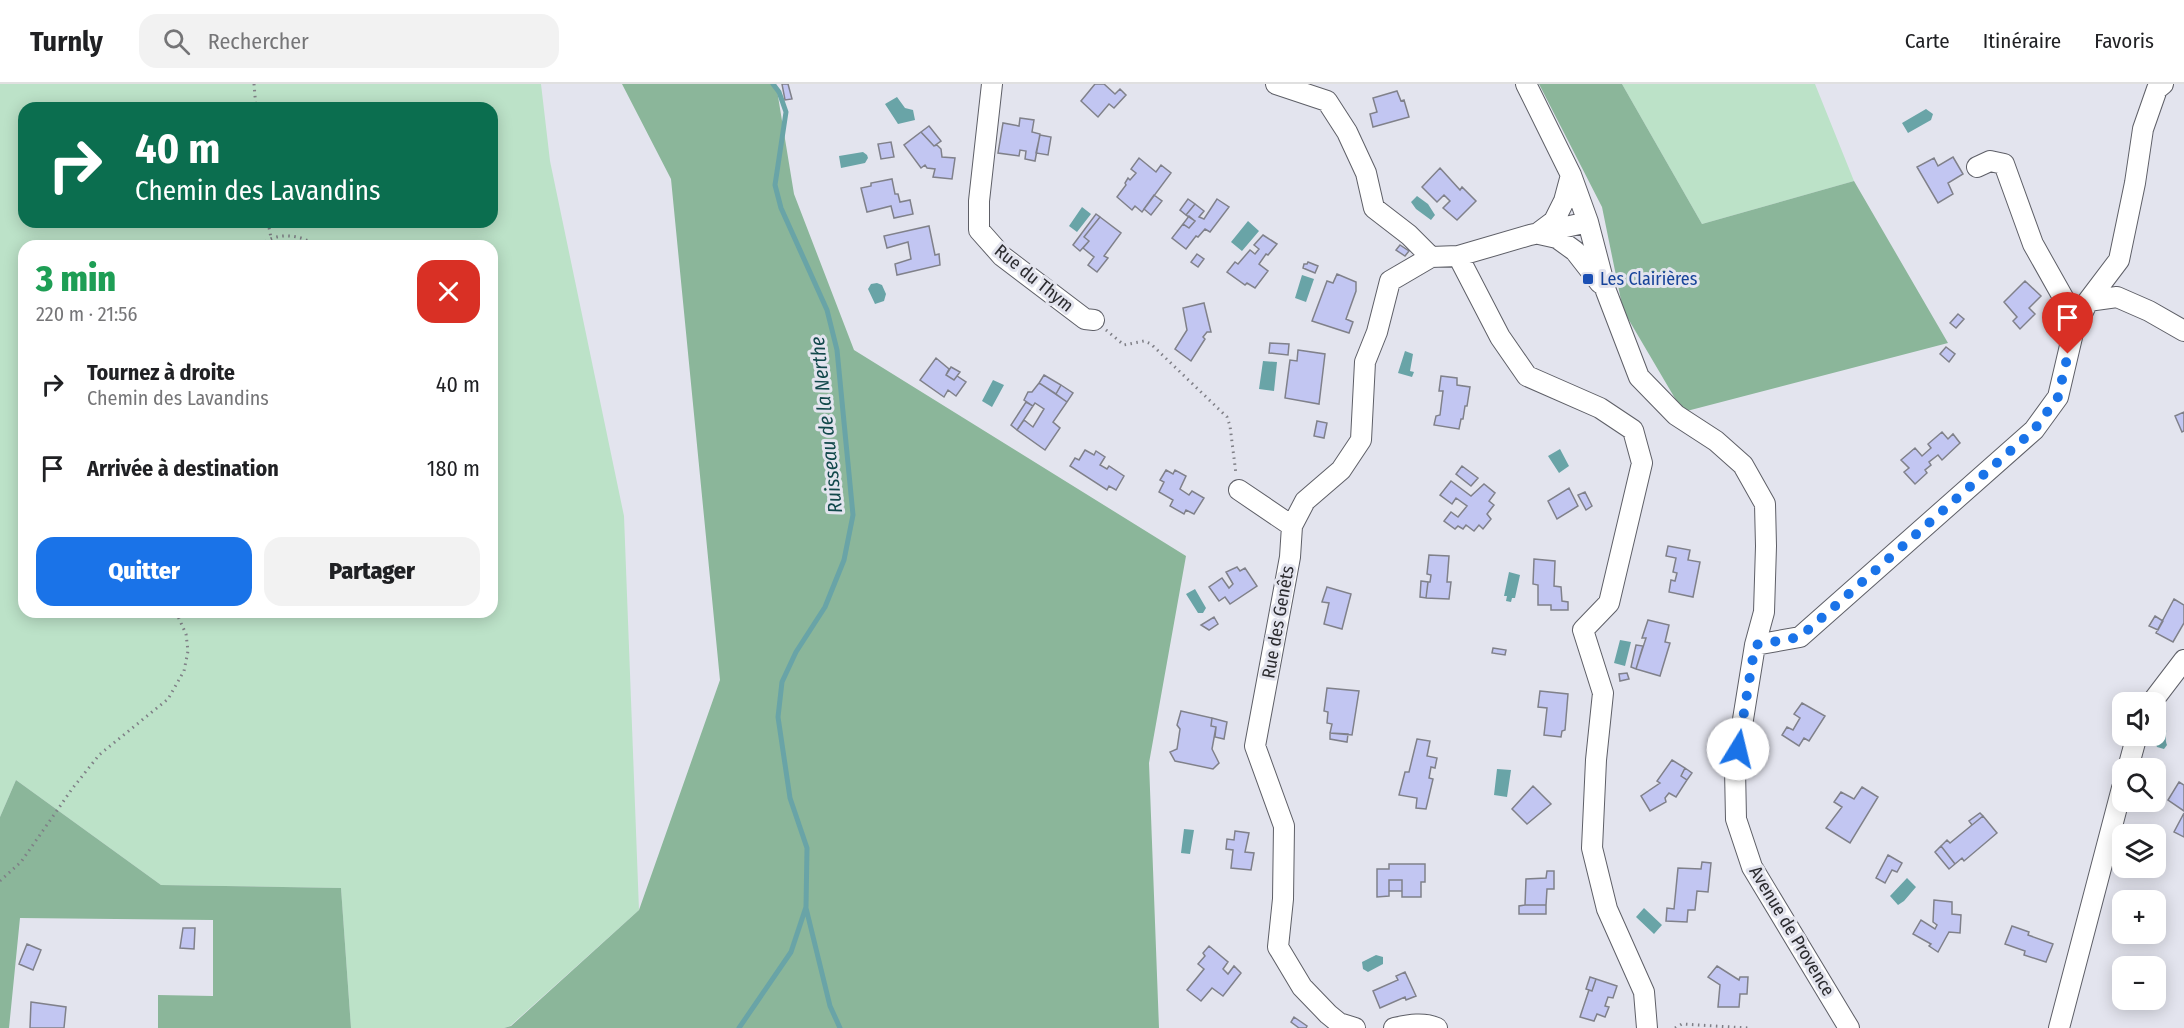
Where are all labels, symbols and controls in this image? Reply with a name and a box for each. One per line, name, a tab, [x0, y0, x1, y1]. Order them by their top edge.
search box	[139, 14, 559, 68]
text: Turnly	[30, 25, 103, 58]
icon: search	[160, 25, 193, 58]
text: Rechercher	[208, 28, 309, 55]
text: Carte	[1905, 28, 1950, 54]
text: Itinéraire	[1983, 28, 2061, 54]
text: Favoris	[2094, 28, 2154, 54]
text: 40 m	[135, 124, 220, 174]
icon: right	[36, 126, 114, 204]
text: Chemin des Lavandins	[135, 175, 381, 207]
street label: Rue du Thym	[990, 239, 1078, 317]
text: 3 min	[36, 257, 116, 301]
button: close	[417, 260, 480, 323]
place label: Les Clairières	[1600, 268, 1698, 290]
marker: Les Clairières	[1581, 272, 1595, 286]
pin	[2042, 292, 2093, 354]
icon: arrive	[2051, 301, 2084, 334]
text: 220 m · 21:56	[36, 302, 137, 326]
water label: Ruisseau de la Nerthe	[805, 335, 847, 515]
text: Tournez à droite	[87, 359, 235, 386]
icon: right	[36, 368, 69, 401]
text: 40 m	[436, 371, 480, 398]
text: Chemin des Lavandins	[87, 386, 269, 410]
icon: arrive	[36, 452, 69, 485]
text: Arrivée à destination	[87, 455, 279, 482]
text: 180 m	[427, 455, 480, 482]
button: Quitter	[36, 537, 252, 606]
button: Partager	[264, 537, 480, 606]
street label: Rue des Genêts	[1257, 564, 1299, 680]
map controls	[2112, 692, 2166, 1010]
button: sound	[2112, 692, 2166, 746]
position arrow	[1706, 717, 1770, 781]
button: search	[2112, 758, 2166, 812]
button: layers	[2112, 824, 2166, 878]
street label: Avenue de Provence	[1744, 862, 1840, 1000]
button: +	[2112, 890, 2166, 944]
button: −	[2112, 956, 2166, 1010]

